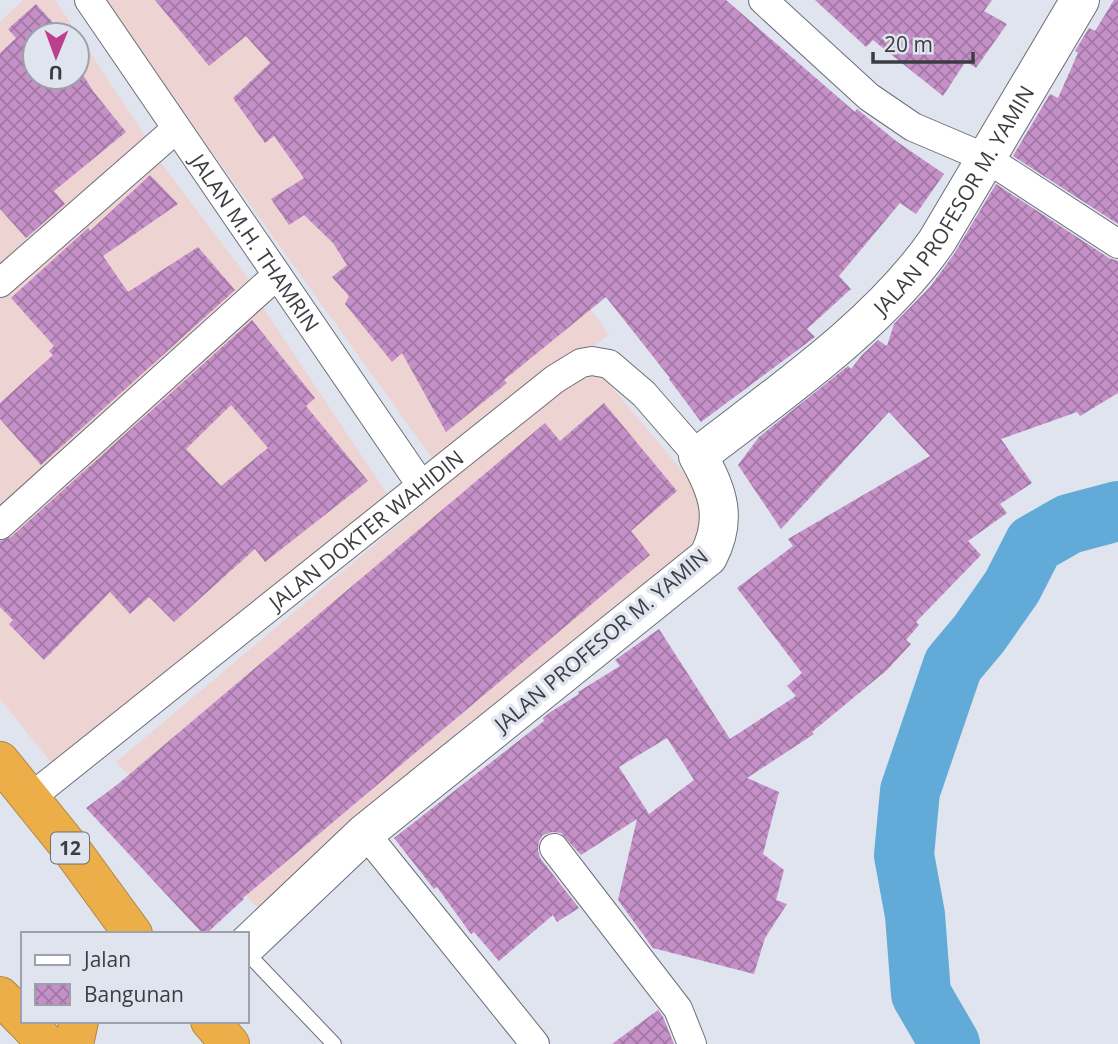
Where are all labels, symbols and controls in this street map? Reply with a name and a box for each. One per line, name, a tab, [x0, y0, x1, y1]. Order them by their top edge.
north arrow	[21, 21, 91, 91]
scale bar	[873, 21, 973, 65]
text: 20 m	[884, 30, 933, 58]
text: U	[48, 60, 63, 86]
street label: JALAN PROFESOR M. YAMIN	[866, 80, 1040, 322]
street label: JALAN M.H. THAMRIN	[183, 147, 326, 337]
street label: JALAN DOKTER WAHIDIN	[261, 443, 469, 617]
street label: JALAN PROFESOR M. YAMIN	[487, 542, 714, 739]
road number: 12	[51, 832, 89, 863]
legend	[21, 932, 248, 1023]
text: Jalan	[82, 945, 131, 973]
text: Bangunan	[84, 980, 184, 1008]

